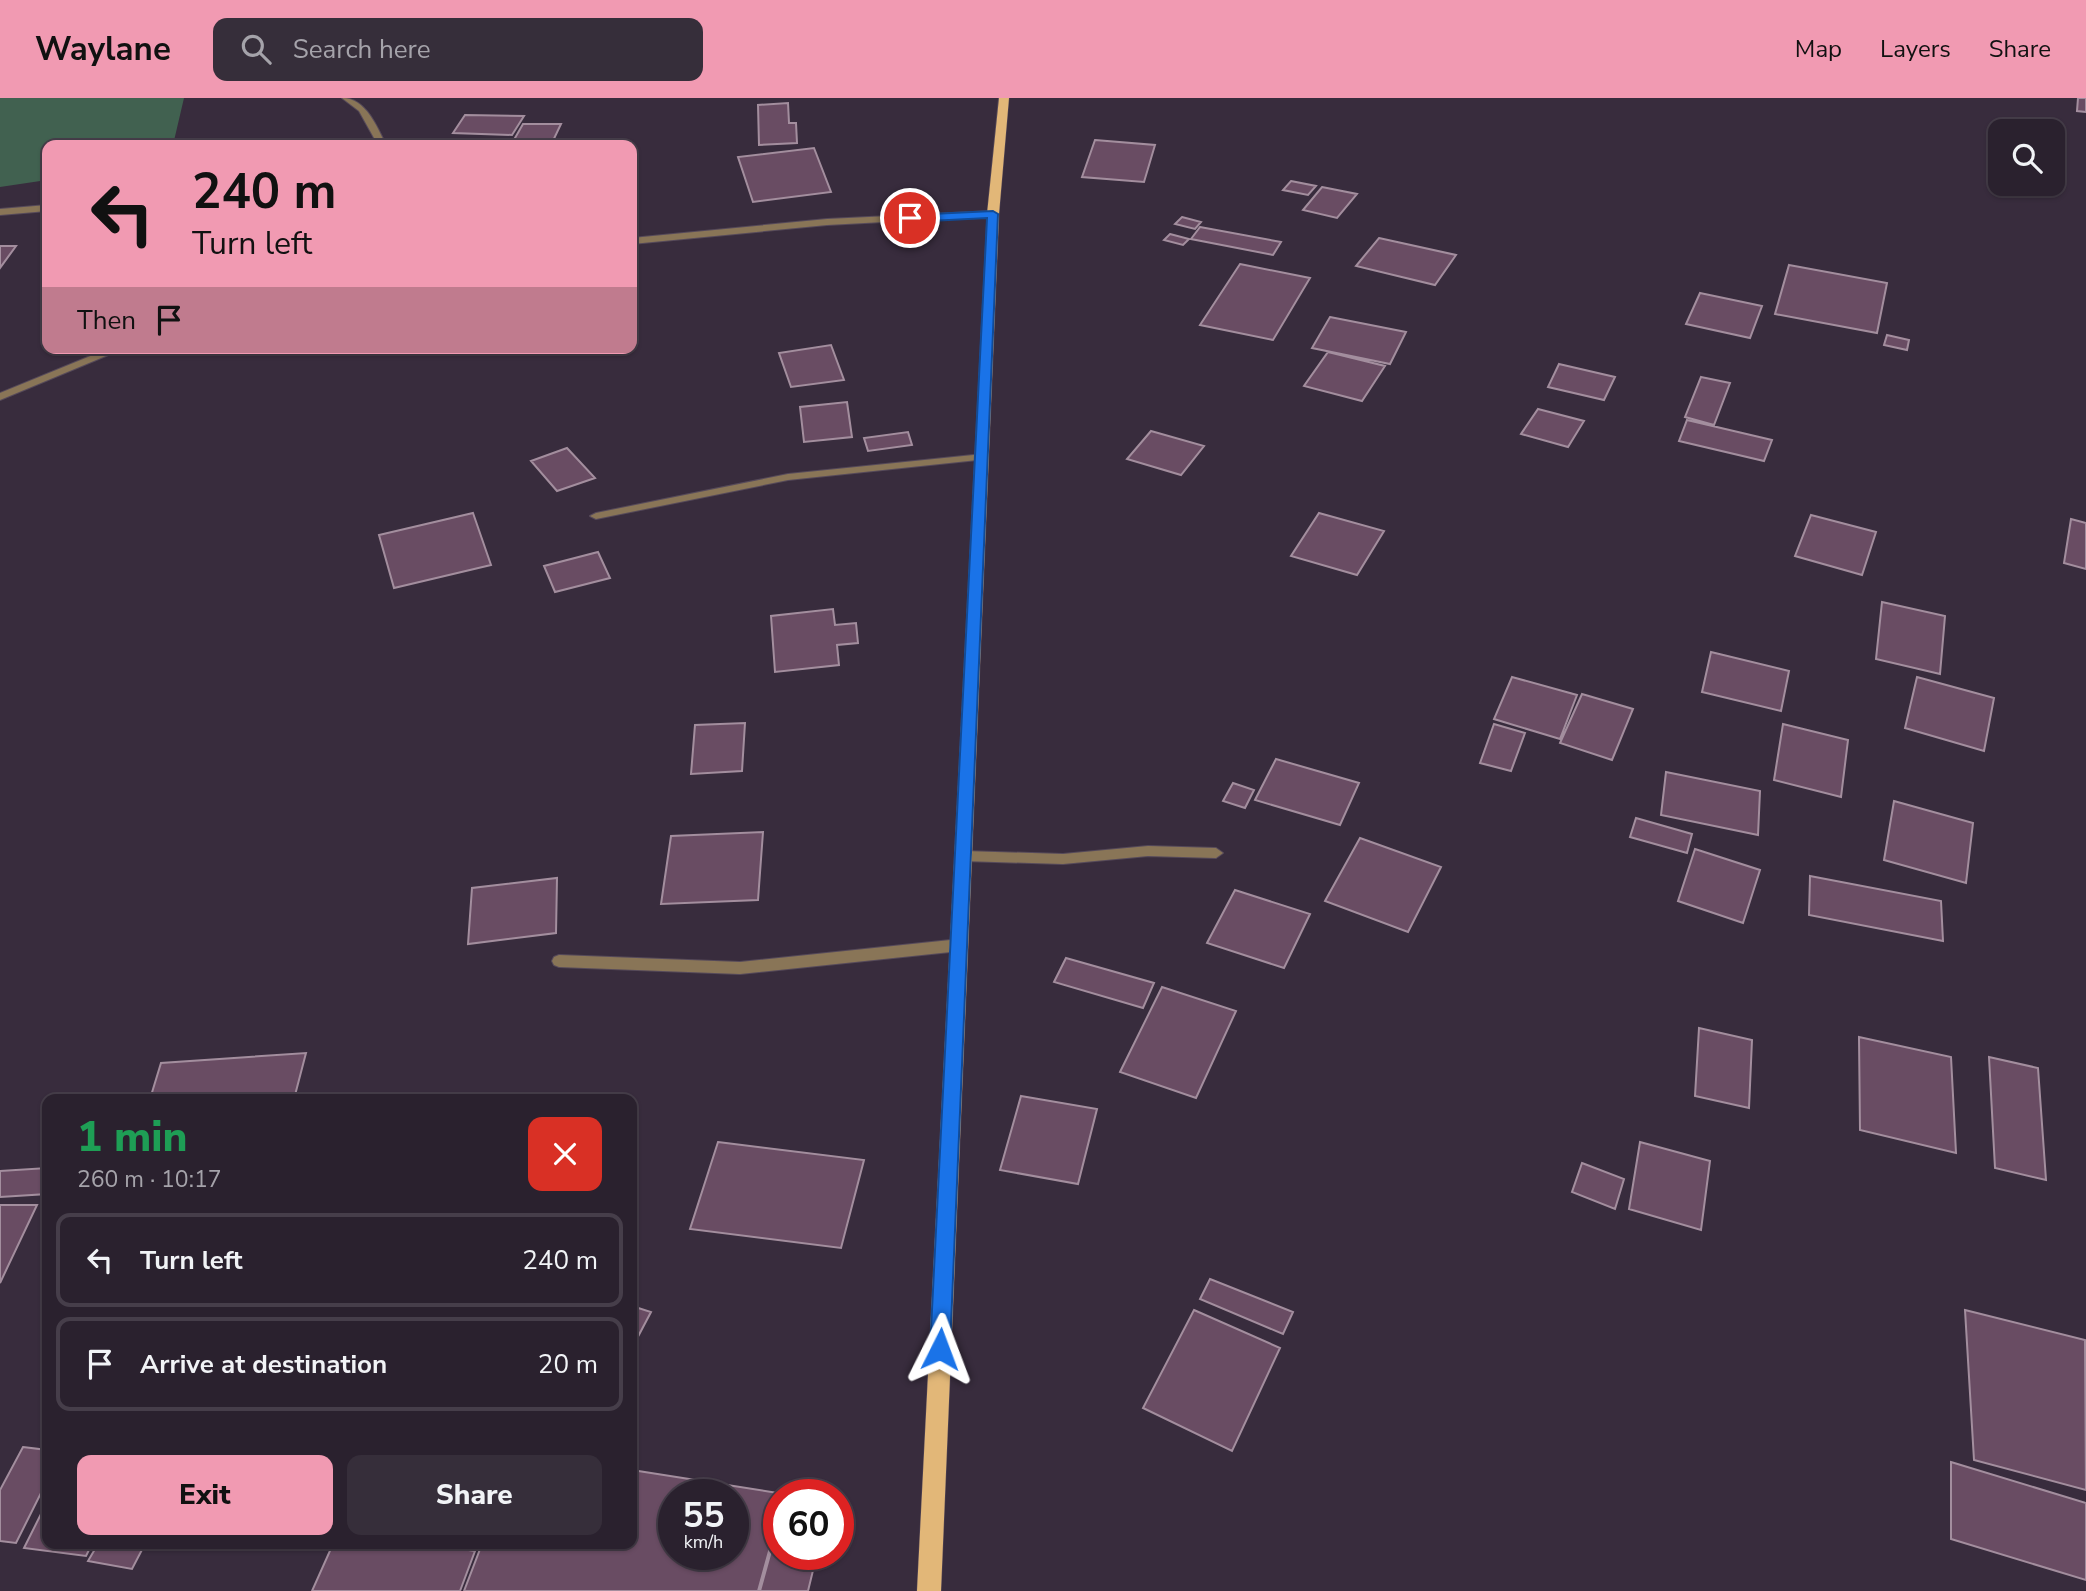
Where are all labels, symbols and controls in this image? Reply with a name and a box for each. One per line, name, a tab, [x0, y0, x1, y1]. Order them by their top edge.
search box	[213, 18, 703, 81]
text: Waylane	[35, 27, 171, 72]
icon: search	[237, 30, 275, 68]
text: Search here	[293, 32, 431, 67]
text: Map	[1795, 33, 1842, 65]
text: Layers	[1880, 33, 1951, 65]
text: Share	[1989, 33, 2051, 65]
map controls	[1988, 119, 2065, 196]
button: search	[1988, 119, 2065, 196]
text: 240 m	[192, 158, 336, 225]
icon: left	[77, 168, 168, 259]
pin	[880, 188, 940, 248]
icon: arrive	[891, 199, 929, 237]
text: Turn left	[192, 222, 312, 265]
icon: arrive	[150, 301, 188, 339]
text: Then	[77, 303, 136, 338]
text: 1 min	[77, 1109, 187, 1166]
button: close	[528, 1117, 602, 1191]
text: 260 m · 10:17	[77, 1164, 222, 1195]
icon: left	[81, 1241, 119, 1279]
text: Turn left	[140, 1243, 243, 1278]
text: 240 m	[522, 1243, 598, 1278]
position arrow	[903, 1312, 977, 1386]
icon: arrive	[81, 1345, 119, 1383]
text: Arrive at destination	[140, 1347, 387, 1382]
text: 20 m	[538, 1347, 598, 1382]
button: Exit	[77, 1455, 333, 1535]
button: Share	[347, 1455, 602, 1535]
speed limit sign: 60	[763, 1479, 854, 1570]
text: 55	[682, 1492, 725, 1539]
text: km/h	[684, 1530, 723, 1554]

